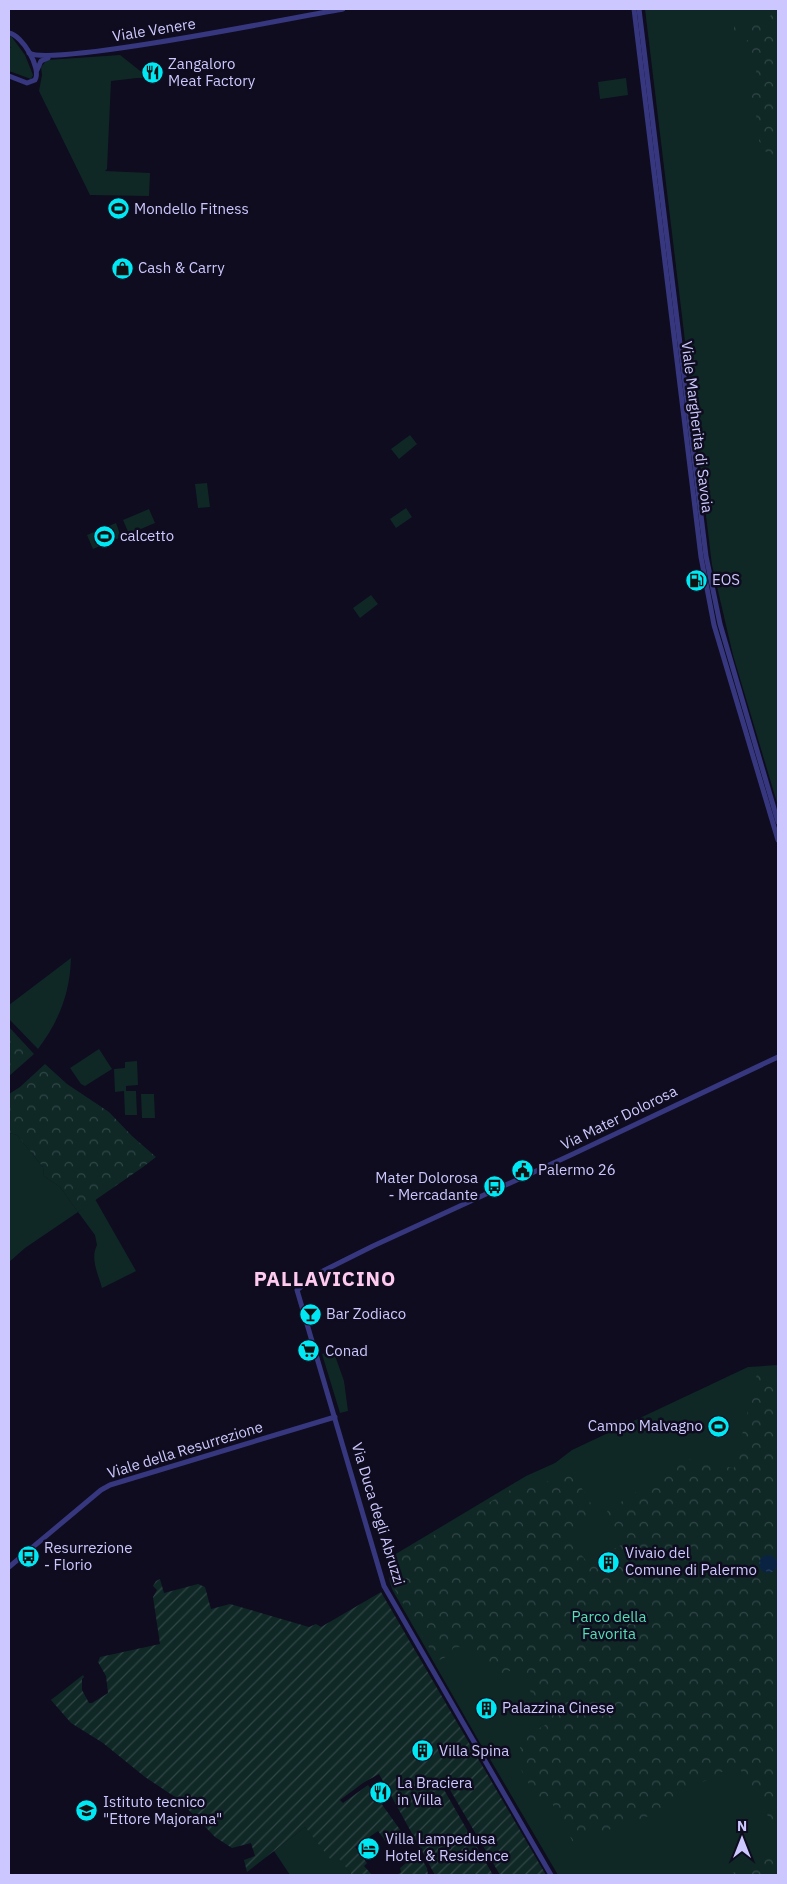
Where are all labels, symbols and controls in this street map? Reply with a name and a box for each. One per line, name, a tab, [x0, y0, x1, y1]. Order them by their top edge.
street label: Viale Venere	[111, 14, 197, 45]
place label: Zangaloro Meat Factory	[168, 54, 256, 90]
restaurant icon: Zangaloro Meat Factory	[140, 61, 164, 85]
sports icon: Mondello Fitness	[106, 197, 130, 221]
place label: Mondello Fitness	[134, 199, 249, 218]
shop icon: Cash & Carry	[110, 256, 134, 280]
place label: Cash & Carry	[138, 258, 225, 277]
street label: Viale Margherita di Savoia	[678, 340, 717, 514]
sports icon: calcetto	[92, 524, 116, 548]
place label: calcetto	[120, 526, 174, 545]
fuel station icon: EOS	[684, 568, 708, 592]
place label: EOS	[712, 570, 740, 589]
street label: Via Mater Dolorosa	[557, 1081, 680, 1154]
public building icon: Palermo 26	[510, 1158, 534, 1182]
place label: Palermo 26	[538, 1160, 616, 1179]
place label: Mater Dolorosa - Mercadante	[375, 1168, 478, 1204]
bus stop icon: Mater Dolorosa - Mercadante	[482, 1175, 506, 1199]
district label: PALLAVICINO	[254, 1265, 396, 1292]
bar icon: Bar Zodiaco	[298, 1302, 322, 1326]
place label: Bar Zodiaco	[326, 1304, 406, 1323]
supermarket icon: Conad	[297, 1339, 321, 1363]
place label: Conad	[325, 1341, 368, 1360]
sports icon: Campo Malvagno	[707, 1414, 731, 1438]
place label: Campo Malvagno	[588, 1416, 703, 1435]
street label: Viale della Resurrezione	[105, 1417, 265, 1482]
street label: Via Duca degli Abruzzi	[348, 1440, 409, 1588]
place label: Resurrezione - Florio	[44, 1538, 132, 1574]
place label: Vivaio del Comune di Palermo	[625, 1543, 757, 1579]
bus stop icon: Resurrezione - Florio	[16, 1545, 40, 1569]
building icon: Vivaio del Comune di Palermo	[597, 1550, 621, 1574]
park label: Parco della Favorita	[572, 1607, 646, 1643]
building icon: Palazzina Cinese	[474, 1696, 498, 1720]
place label: Palazzina Cinese	[502, 1698, 614, 1717]
building icon: Villa Spina	[411, 1739, 435, 1763]
place label: Villa Spina	[439, 1741, 509, 1760]
place label: La Braciera in Villa	[397, 1773, 472, 1809]
restaurant icon: La Braciera in Villa	[369, 1780, 393, 1804]
place label: Istituto tecnico "Ettore Majorana"	[103, 1792, 222, 1828]
school or university icon: Istituto tecnico "Ettore Majorana"	[75, 1799, 99, 1823]
north arrow	[717, 1814, 767, 1864]
text: N	[737, 1817, 747, 1835]
place label: Villa Lampedusa Hotel & Residence	[385, 1829, 509, 1865]
hotel icon: Villa Lampedusa Hotel & Residence	[357, 1836, 381, 1860]

